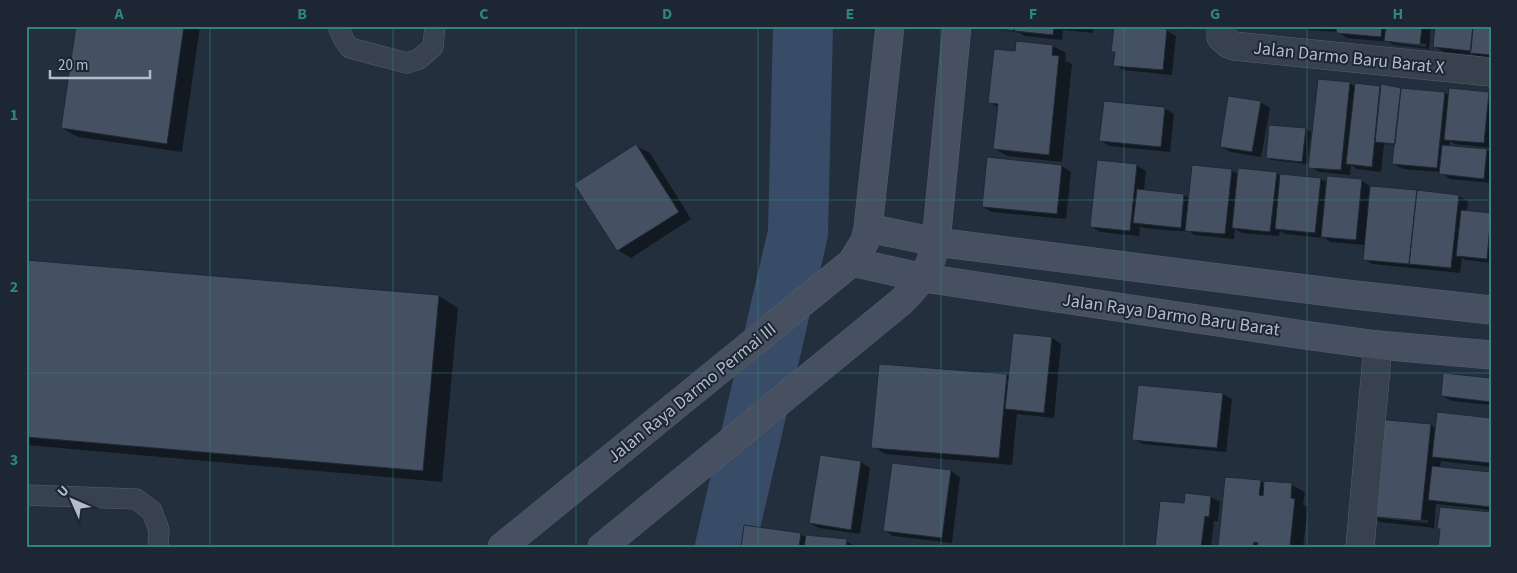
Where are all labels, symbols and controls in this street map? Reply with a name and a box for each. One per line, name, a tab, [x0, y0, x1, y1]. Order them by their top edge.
text: A	[113, 3, 124, 25]
text: B	[297, 3, 307, 25]
text: C	[479, 3, 489, 25]
text: D	[662, 3, 672, 25]
text: E	[846, 3, 854, 25]
text: F	[1029, 3, 1037, 25]
text: G	[1210, 3, 1220, 25]
text: H	[1393, 3, 1403, 25]
street label: Jalan Darmo Baru Barat X	[1252, 36, 1446, 80]
scale bar	[50, 48, 150, 80]
text: 20 m	[58, 55, 88, 76]
text: 1	[10, 104, 18, 126]
text: 2	[10, 276, 18, 298]
street label: Jalan Raya Darmo Baru Barat	[1061, 287, 1281, 343]
street label: Jalan Raya Darmo Permai III	[602, 317, 782, 469]
text: 3	[10, 449, 18, 471]
north arrow	[48, 476, 98, 526]
text: U	[53, 481, 74, 502]

